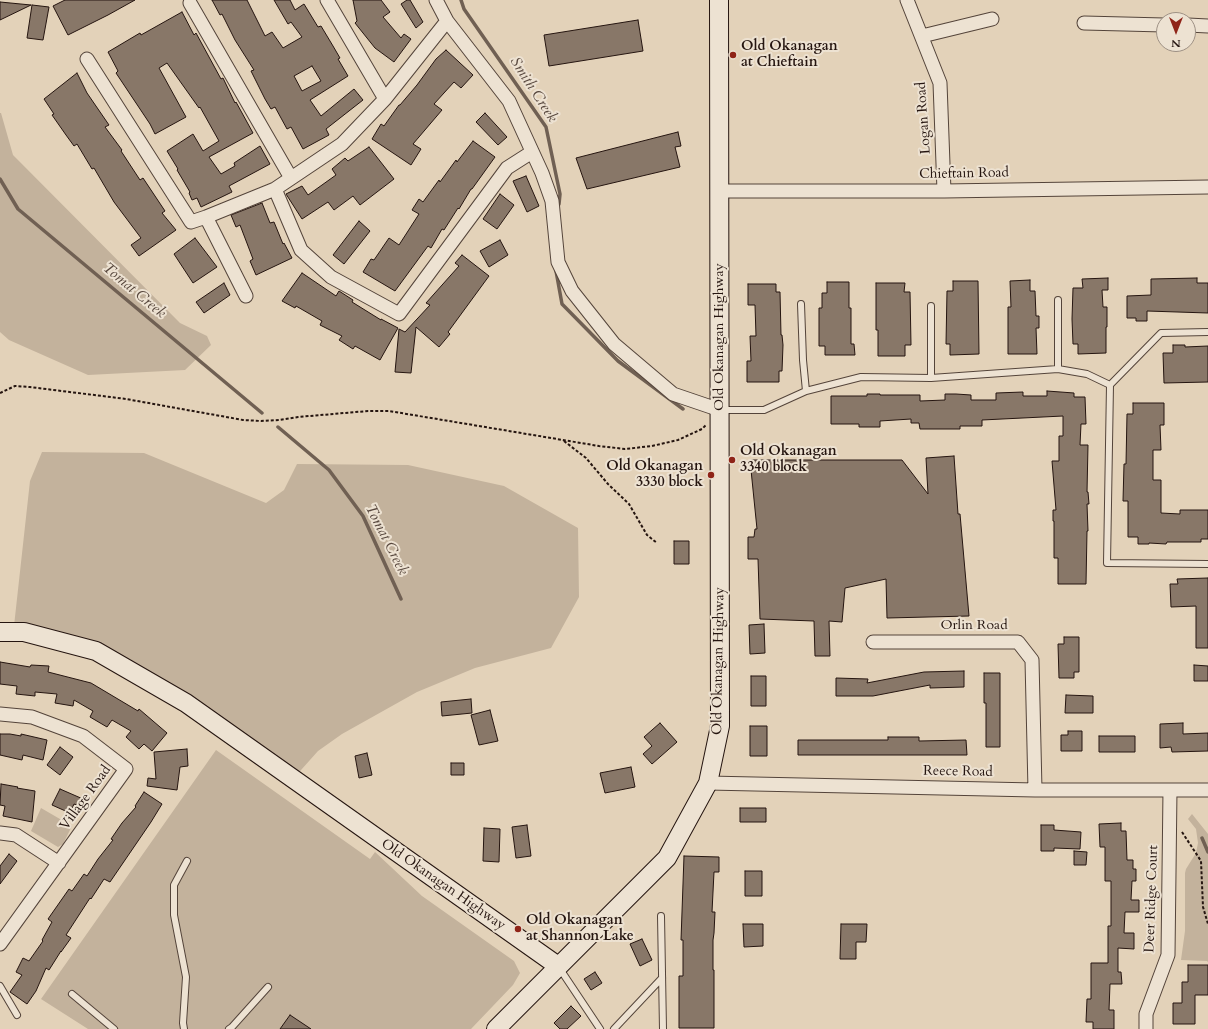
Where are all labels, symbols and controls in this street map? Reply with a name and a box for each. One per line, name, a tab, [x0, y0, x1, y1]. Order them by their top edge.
north arrow	[1156, 12, 1196, 52]
text: N	[1171, 36, 1181, 51]
place label: Old Okanagan at Chieftain	[741, 39, 838, 72]
marker: Old Okanagan at Chieftain	[728, 50, 738, 60]
water label: Smith Creek	[505, 54, 561, 126]
street label: Logan Road	[913, 81, 935, 155]
street label: Chieftain Road	[919, 165, 1009, 183]
water label: Tomat Creek	[99, 259, 169, 323]
street label: Old Okanagan Highway	[712, 263, 728, 411]
place label: Old Okanagan 3340 block	[740, 444, 837, 476]
marker: Old Okanagan 3340 block	[727, 455, 737, 465]
place label: Old Okanagan 3330 block	[606, 459, 703, 492]
marker: Old Okanagan 3330 block	[706, 470, 716, 480]
water label: Tomat Creek	[361, 502, 411, 578]
street label: Old Okanagan Highway	[709, 587, 729, 735]
street label: Orlin Road	[940, 618, 1008, 634]
street label: Village Road	[57, 762, 115, 834]
street label: Reece Road	[923, 763, 993, 781]
street label: Old Okanagan Highway	[378, 836, 508, 934]
street label: Deer Ridge Court	[1142, 845, 1162, 953]
place label: Old Okanagan at Shannon Lake	[526, 913, 634, 946]
marker: Old Okanagan at Shannon Lake	[513, 924, 523, 934]

